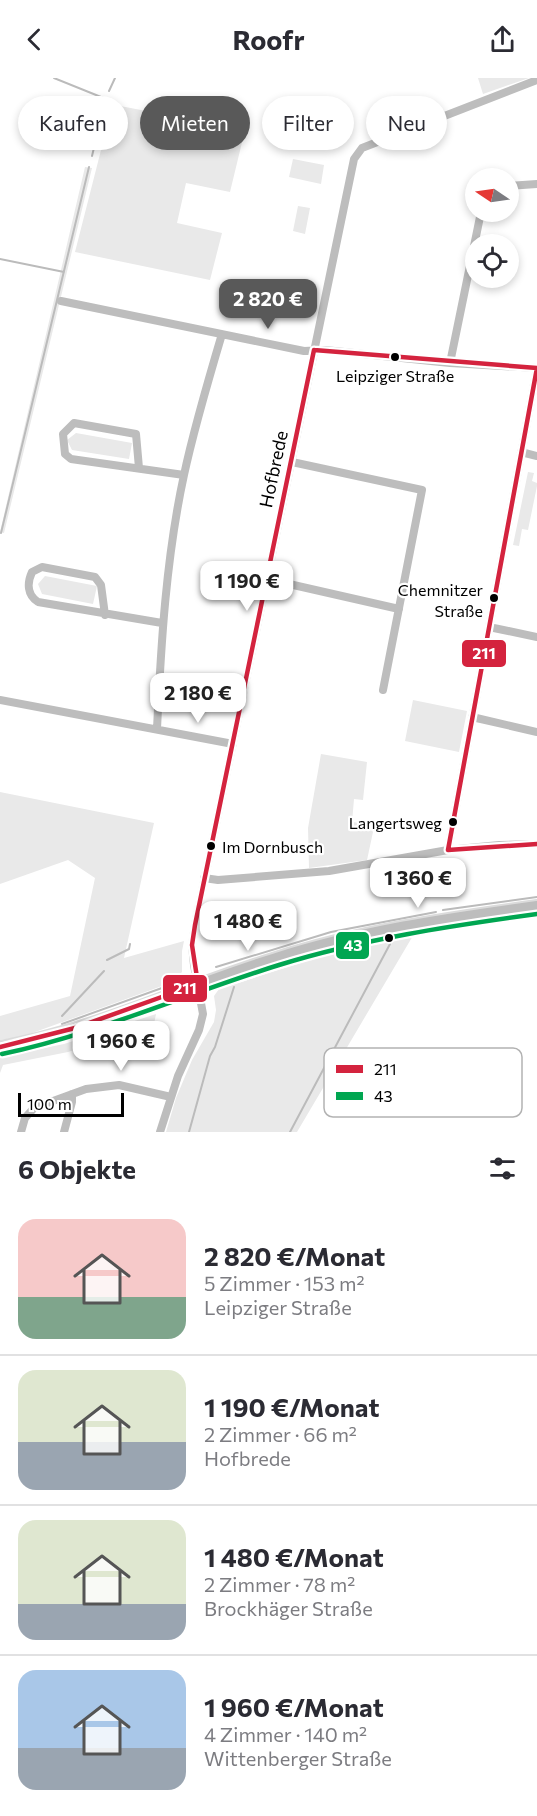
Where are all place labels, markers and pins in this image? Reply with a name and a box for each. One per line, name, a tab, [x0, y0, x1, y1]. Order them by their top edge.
pin: 2 820 €	[213, 279, 323, 330]
marker: Leipziger Straße	[389, 351, 401, 363]
place label: Leipziger Straße	[336, 366, 454, 385]
pin: 1 190 €	[192, 561, 302, 612]
place label: Chemnitzer Straße	[398, 580, 484, 620]
marker: Chemnitzer Straße	[488, 592, 500, 604]
pin: 2 180 €	[143, 673, 253, 724]
place label: Langertsweg	[349, 813, 442, 832]
marker: Langertsweg	[447, 816, 459, 828]
place label: Im Dornbusch	[222, 837, 323, 856]
marker: Im Dornbusch	[205, 840, 217, 852]
pin: 1 360 €	[363, 858, 473, 909]
pin: 1 480 €	[193, 901, 303, 952]
unlabelled marker	[383, 932, 395, 944]
pin: 1 960 €	[66, 1021, 176, 1072]

